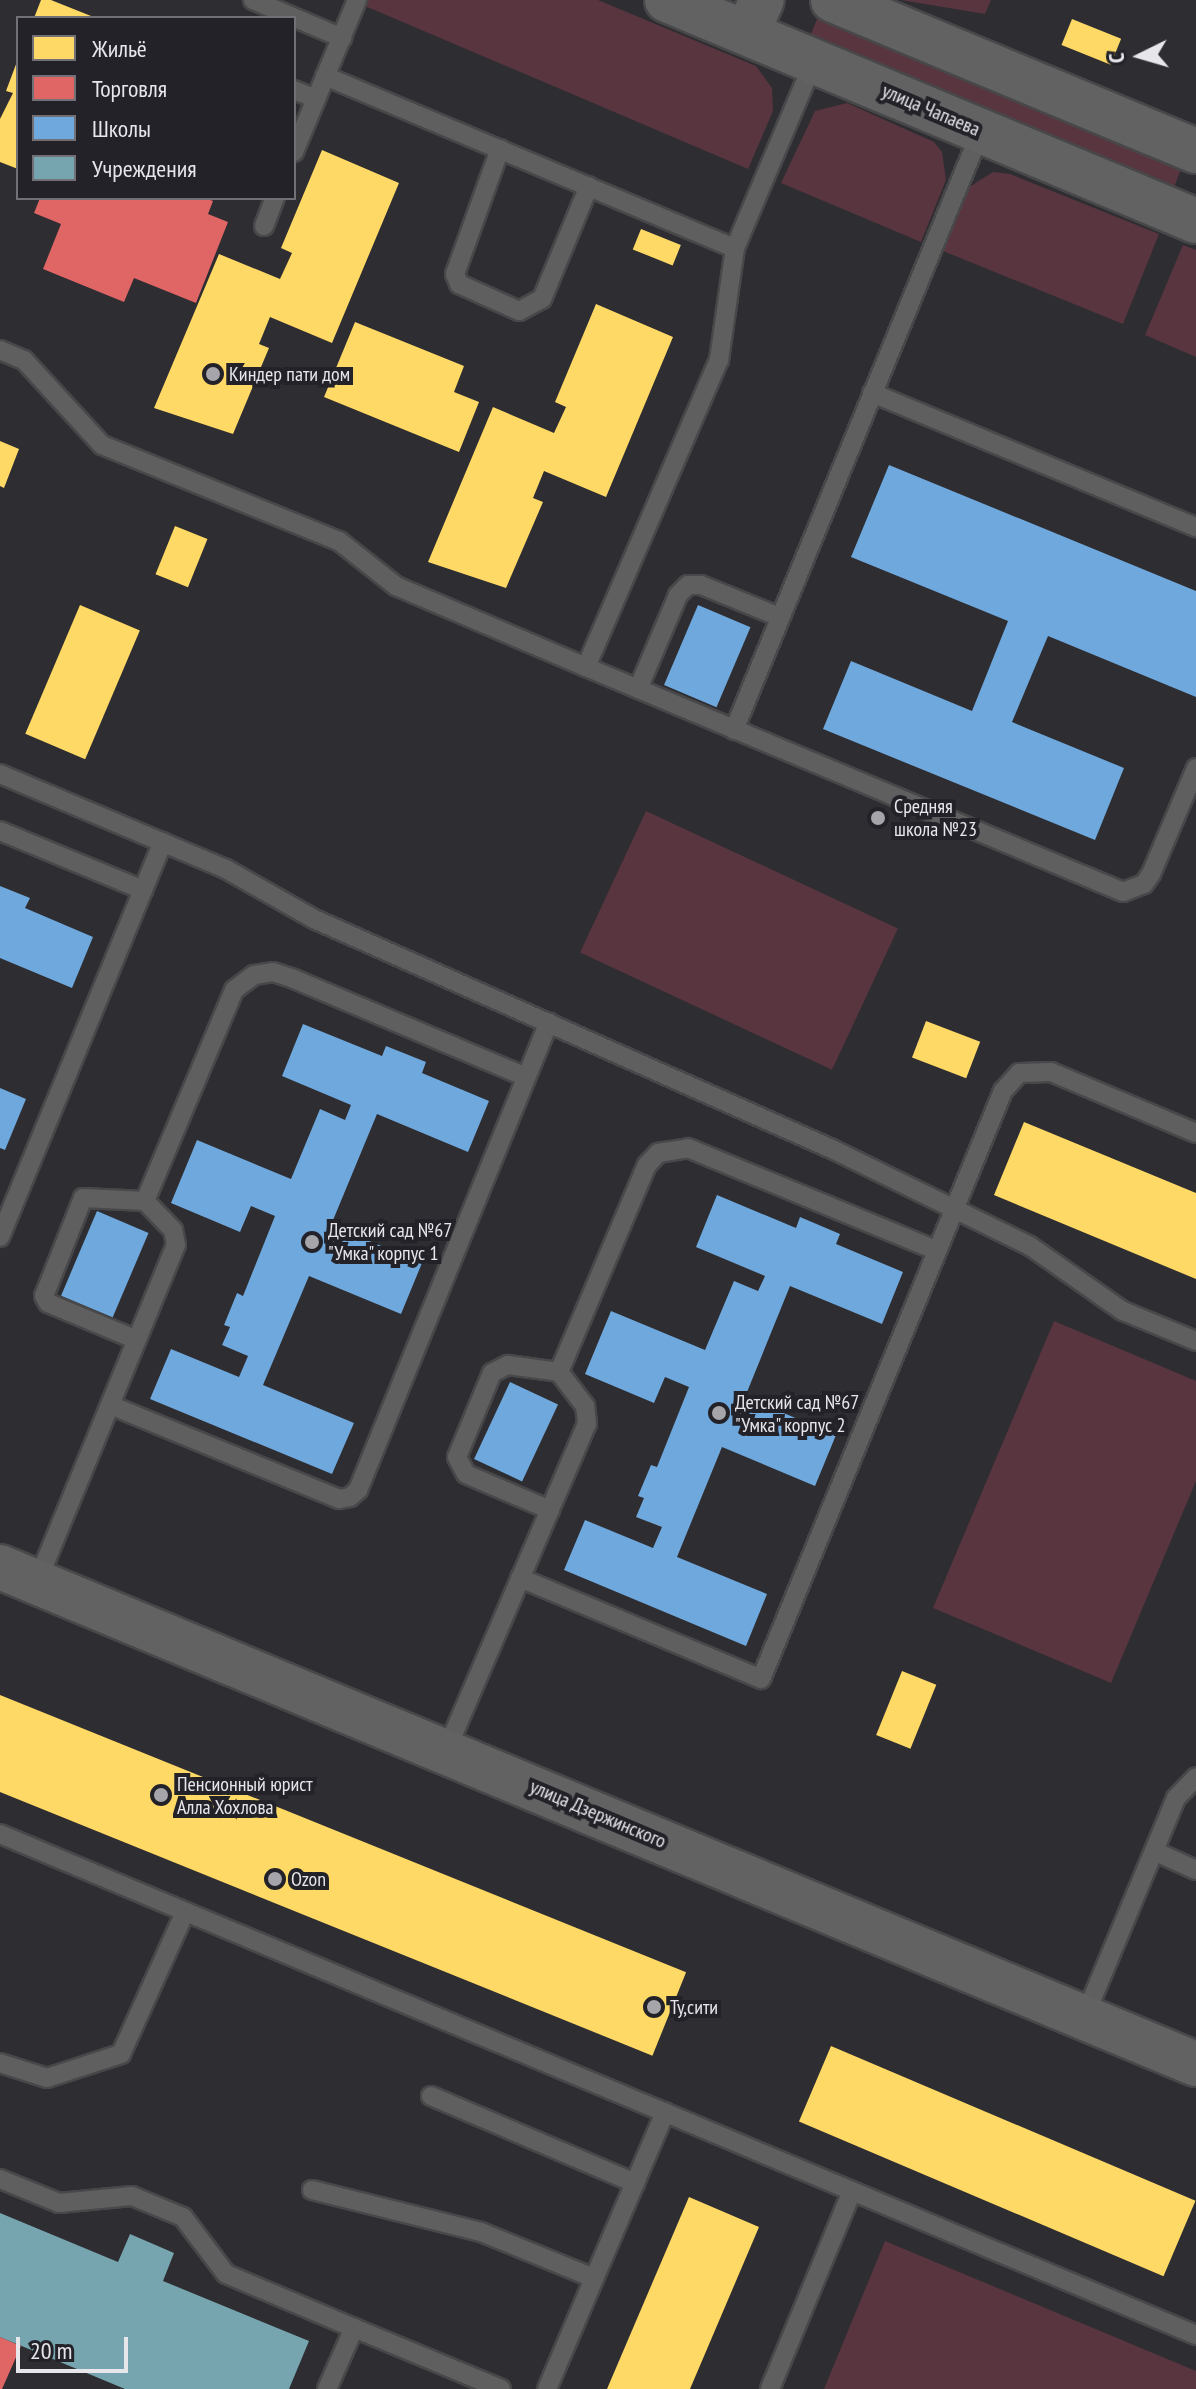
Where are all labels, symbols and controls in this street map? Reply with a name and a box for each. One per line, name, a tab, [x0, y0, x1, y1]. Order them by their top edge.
legend	[16, 16, 296, 200]
north arrow	[1100, 16, 1180, 96]
text: Жильё	[92, 33, 147, 64]
text: С	[1102, 52, 1130, 64]
text: Торговля	[92, 73, 167, 104]
street label: улица Чапаева	[878, 79, 984, 141]
text: Школы	[92, 113, 151, 144]
text: Учреждения	[92, 153, 197, 184]
place label: Киндер пати дом	[229, 362, 350, 386]
marker: Киндер пати дом	[204, 365, 222, 383]
place label: Средняя школа №23	[894, 794, 977, 841]
marker: Средняя школа №23	[869, 809, 887, 827]
place label: Детский сад №67 "Умка" корпус 1	[328, 1218, 452, 1265]
marker: Детский сад №67 "Умка" корпус 1	[303, 1233, 321, 1251]
place label: Детский сад №67 "Умка" корпус 2	[735, 1390, 859, 1437]
marker: Детский сад №67 "Умка" корпус 2	[710, 1404, 728, 1422]
place label: Пенсионный юрист Алла Хохлова	[177, 1772, 313, 1819]
street label: улица Дзержинского	[526, 1774, 670, 1854]
marker: Пенсионный юрист Алла Хохлова	[152, 1786, 170, 1804]
place label: Ozon	[291, 1867, 326, 1891]
marker: Ozon	[266, 1870, 284, 1888]
place label: Ту,сити	[670, 1995, 718, 2019]
marker: Ту,сити	[645, 1998, 663, 2016]
scale bar	[20, 2321, 132, 2371]
text: 20 m	[30, 2335, 72, 2366]

